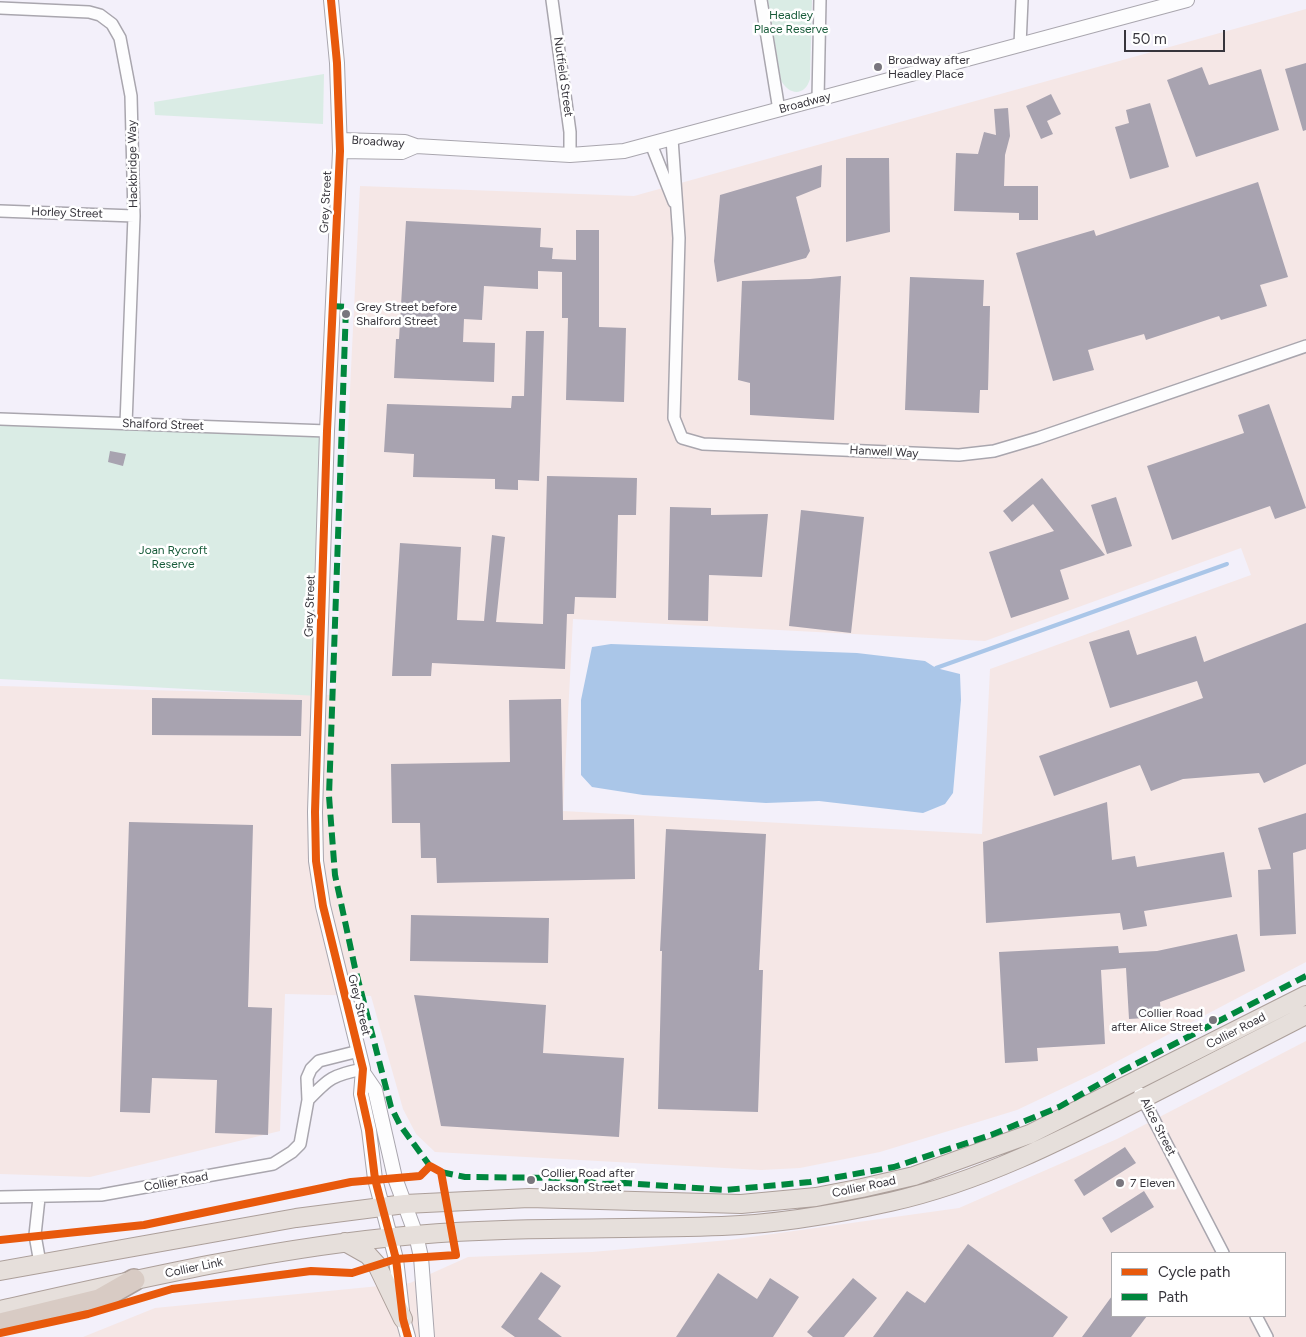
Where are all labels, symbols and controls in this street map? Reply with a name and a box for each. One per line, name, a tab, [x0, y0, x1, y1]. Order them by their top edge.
park label: Headley Place Reserve	[754, 8, 828, 36]
scale bar	[1126, 20, 1227, 52]
text: 50 m	[1132, 30, 1167, 48]
street label: Nutfield Street	[550, 36, 576, 118]
place label: Broadway after Headley Place	[888, 53, 970, 81]
marker: Broadway after Headley Place	[872, 61, 884, 73]
street label: Broadway	[777, 89, 833, 117]
street label: Hackbridge Way	[125, 120, 141, 208]
street label: Broadway	[351, 133, 405, 151]
street label: Grey Street	[317, 170, 335, 234]
street label: Horley Street	[31, 205, 103, 221]
place label: Grey Street before Shalford Street	[356, 300, 457, 328]
marker: Grey Street before Shalford Street	[340, 308, 352, 320]
street label: Shalford Street	[122, 416, 204, 434]
street label: Hanwell Way	[849, 443, 919, 461]
park label: Joan Rycroft Reserve	[138, 543, 208, 571]
street label: Grey Street	[302, 575, 318, 637]
street label: Grey Street	[344, 973, 374, 1037]
place label: Collier Road after Alice Street	[1111, 1006, 1203, 1034]
street label: Collier Road	[1204, 1010, 1268, 1052]
marker: Collier Road after Alice Street	[1207, 1014, 1219, 1026]
street label: Alice Street	[1137, 1096, 1179, 1158]
place label: Collier Road after Jackson Street	[541, 1166, 634, 1194]
street label: Collier Road	[143, 1169, 209, 1195]
street label: Collier Road	[831, 1173, 897, 1201]
marker: Collier Road after Jackson Street	[525, 1174, 537, 1186]
place label: 7 Eleven	[1130, 1176, 1175, 1190]
marker: 7 Eleven	[1114, 1177, 1126, 1189]
legend	[1111, 1252, 1286, 1317]
street label: Collier Link	[164, 1255, 224, 1281]
text: Cycle path	[1158, 1263, 1230, 1281]
text: Path	[1158, 1288, 1188, 1306]

